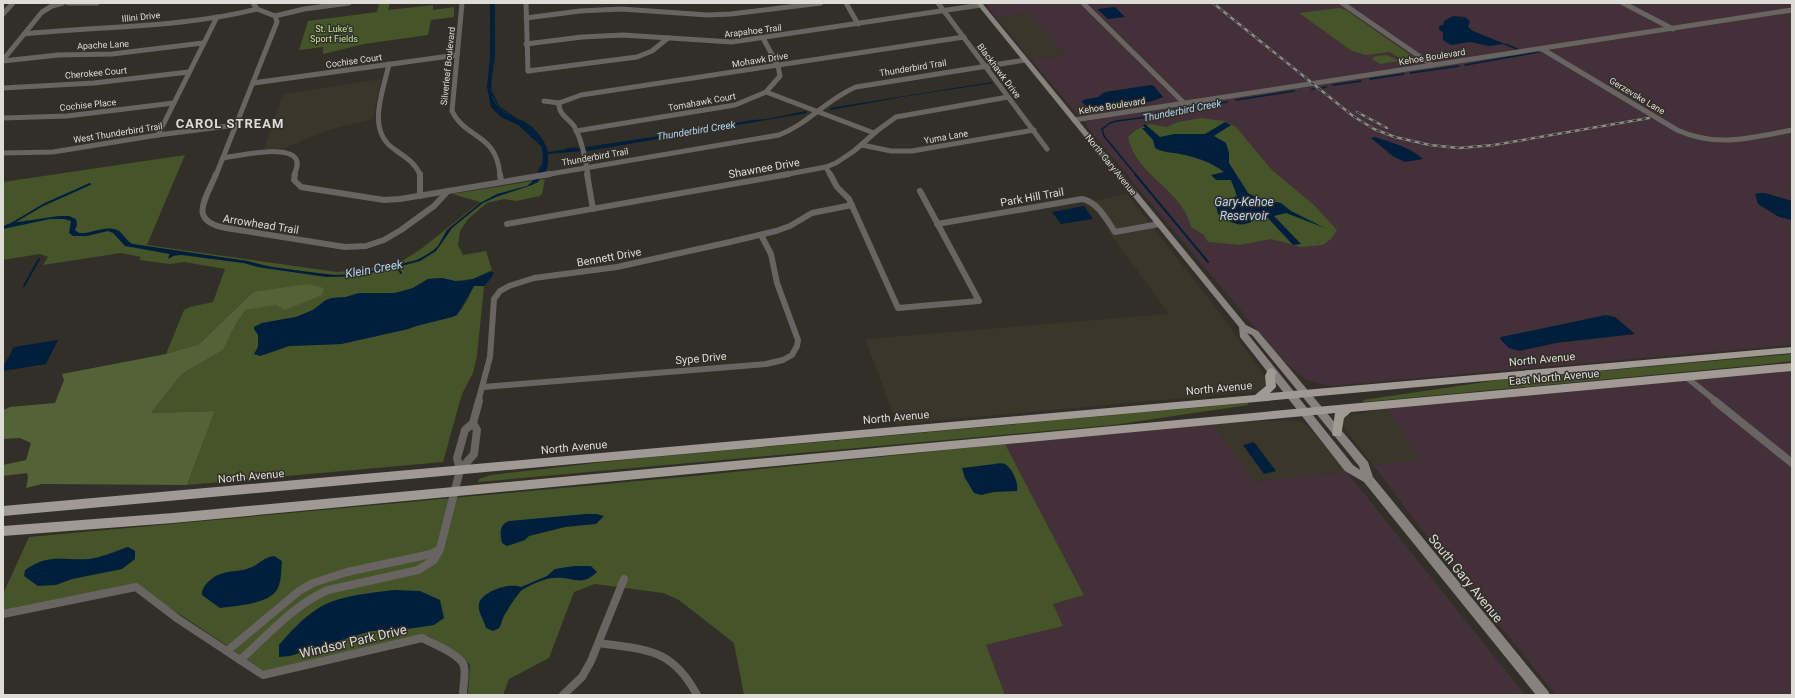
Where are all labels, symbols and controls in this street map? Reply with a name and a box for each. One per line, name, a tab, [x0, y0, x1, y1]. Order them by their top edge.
street label: Illini Drive	[121, 10, 161, 24]
street label: Arapahoe Trail	[724, 23, 782, 39]
park label: St. Luke's Sport Fields	[310, 24, 358, 44]
street label: Silverleaf Boulevard	[439, 26, 457, 106]
street label: Apache Lane	[77, 39, 129, 51]
street label: Blackhawk Drive	[975, 42, 1023, 100]
street label: Kehoe Boulevard	[1398, 47, 1466, 67]
street label: Mohawk Drive	[731, 51, 789, 69]
street label: Cochise Court	[325, 52, 383, 70]
street label: Thunderbird Trail	[879, 58, 947, 78]
street label: Cherokee Court	[65, 65, 127, 81]
street label: Gerzevske Lane	[1607, 75, 1667, 117]
street label: Tomahawk Court	[667, 91, 737, 113]
street label: Kehoe Boulevard	[1078, 96, 1146, 116]
street label: Cochise Place	[59, 97, 117, 113]
water label: Thunderbird Creek	[1142, 97, 1223, 123]
district label: CAROL STREAM	[176, 116, 284, 131]
water label: Thunderbird Creek	[656, 119, 737, 142]
street label: West Thunderbird Trail	[73, 121, 163, 145]
street label: Yuma Lane	[923, 128, 969, 146]
street label: North Gary Avenue	[1084, 133, 1139, 197]
street label: Thunderbird Trail	[561, 146, 629, 168]
street label: Shawnee Drive	[727, 156, 801, 181]
street label: Park Hill Trail	[999, 186, 1065, 209]
water label: Gary-Kehoe Reservoir	[1214, 195, 1274, 223]
street label: Arrowhead Trail	[222, 212, 300, 237]
street label: Bennett Drive	[576, 245, 643, 270]
water label: Klein Creek	[344, 257, 405, 281]
street label: Sype Drive	[675, 350, 727, 367]
street label: North Avenue	[1508, 350, 1576, 369]
street label: East North Avenue	[1508, 367, 1600, 388]
street label: North Avenue	[1185, 379, 1253, 398]
street label: North Avenue	[862, 408, 930, 427]
street label: North Avenue	[540, 438, 608, 457]
street label: North Avenue	[217, 467, 285, 486]
street label: South Gary Avenue	[1425, 531, 1506, 626]
street label: Windsor Park Drive	[298, 622, 408, 661]

